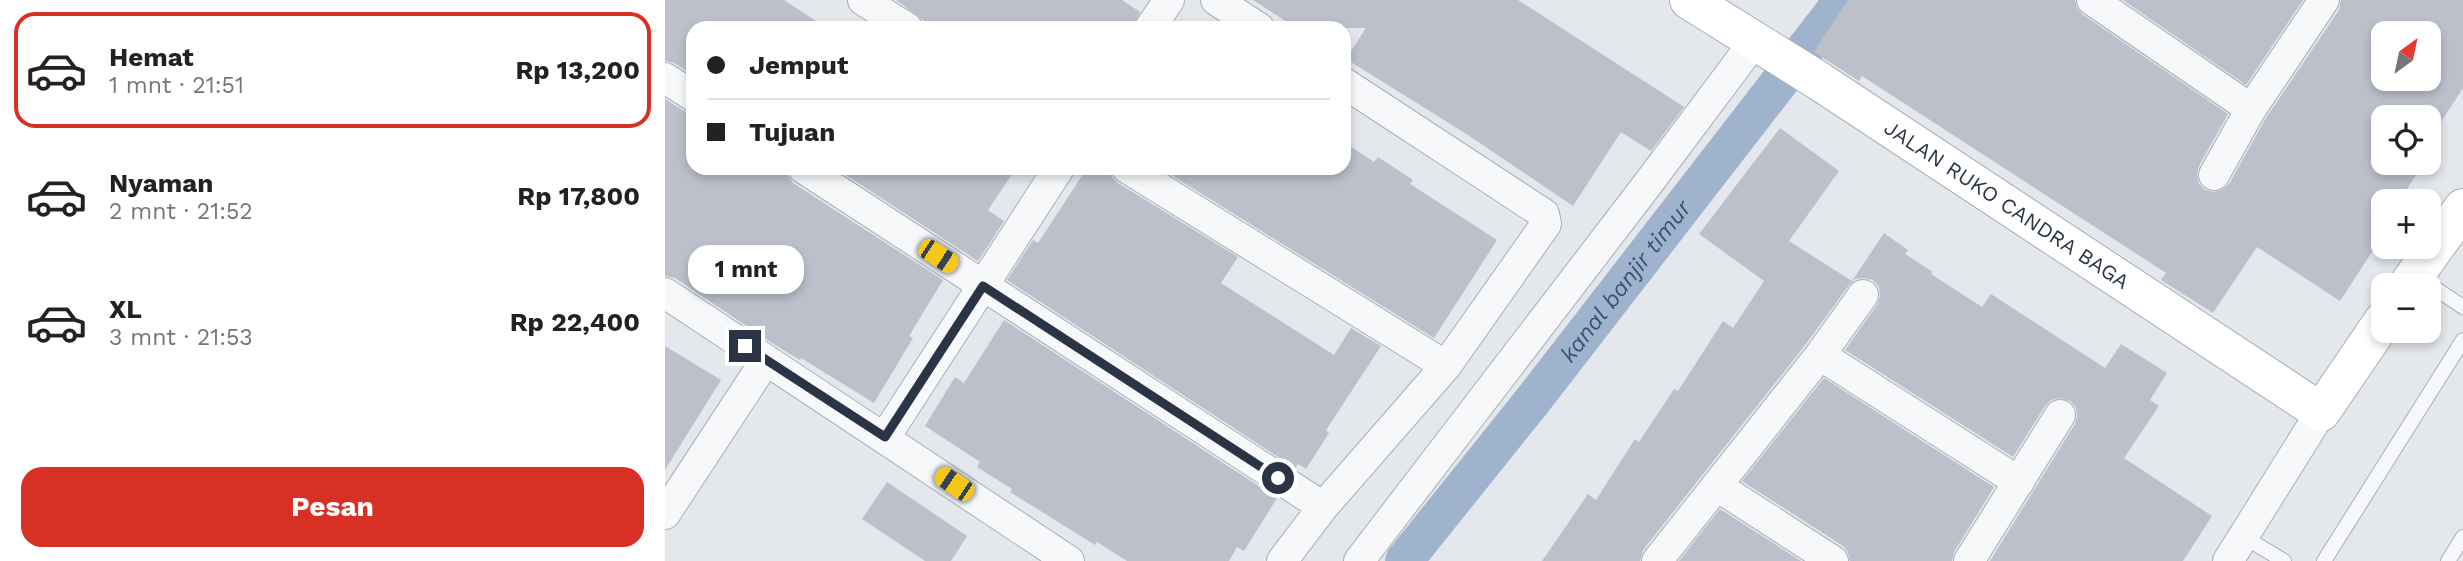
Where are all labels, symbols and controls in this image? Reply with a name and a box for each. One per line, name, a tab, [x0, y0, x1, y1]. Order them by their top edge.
north arrow	[2371, 21, 2441, 91]
map controls	[2371, 21, 2441, 343]
icon: car	[25, 39, 88, 102]
text: Hemat	[109, 42, 194, 72]
text: Jemput	[749, 50, 848, 80]
text: Rp 13,200	[515, 55, 640, 85]
text: 1 mnt · 21:51	[109, 72, 244, 99]
button: locate	[2371, 105, 2441, 175]
street label: JALAN RUKO CANDRA BAGA	[1880, 115, 2134, 294]
text: Tujuan	[749, 117, 835, 147]
icon: car	[25, 165, 88, 228]
text: Nyaman	[109, 168, 213, 198]
text: Rp 17,800	[517, 181, 640, 211]
button: +	[2371, 189, 2441, 259]
water label: kanal banjir timur	[1555, 194, 1697, 367]
text: 2 mnt · 21:52	[109, 198, 253, 225]
car	[915, 236, 962, 276]
callout: 1 mnt	[687, 244, 803, 294]
text: 1 mnt	[715, 256, 777, 283]
button: −	[2371, 273, 2441, 343]
icon: car	[25, 291, 88, 354]
text: XL	[109, 294, 142, 324]
text: Rp 22,400	[510, 307, 640, 337]
text: 3 mnt · 21:53	[109, 324, 253, 351]
route end	[729, 330, 761, 362]
route start	[1262, 462, 1294, 494]
car	[931, 464, 978, 504]
button: Pesan	[21, 467, 644, 547]

